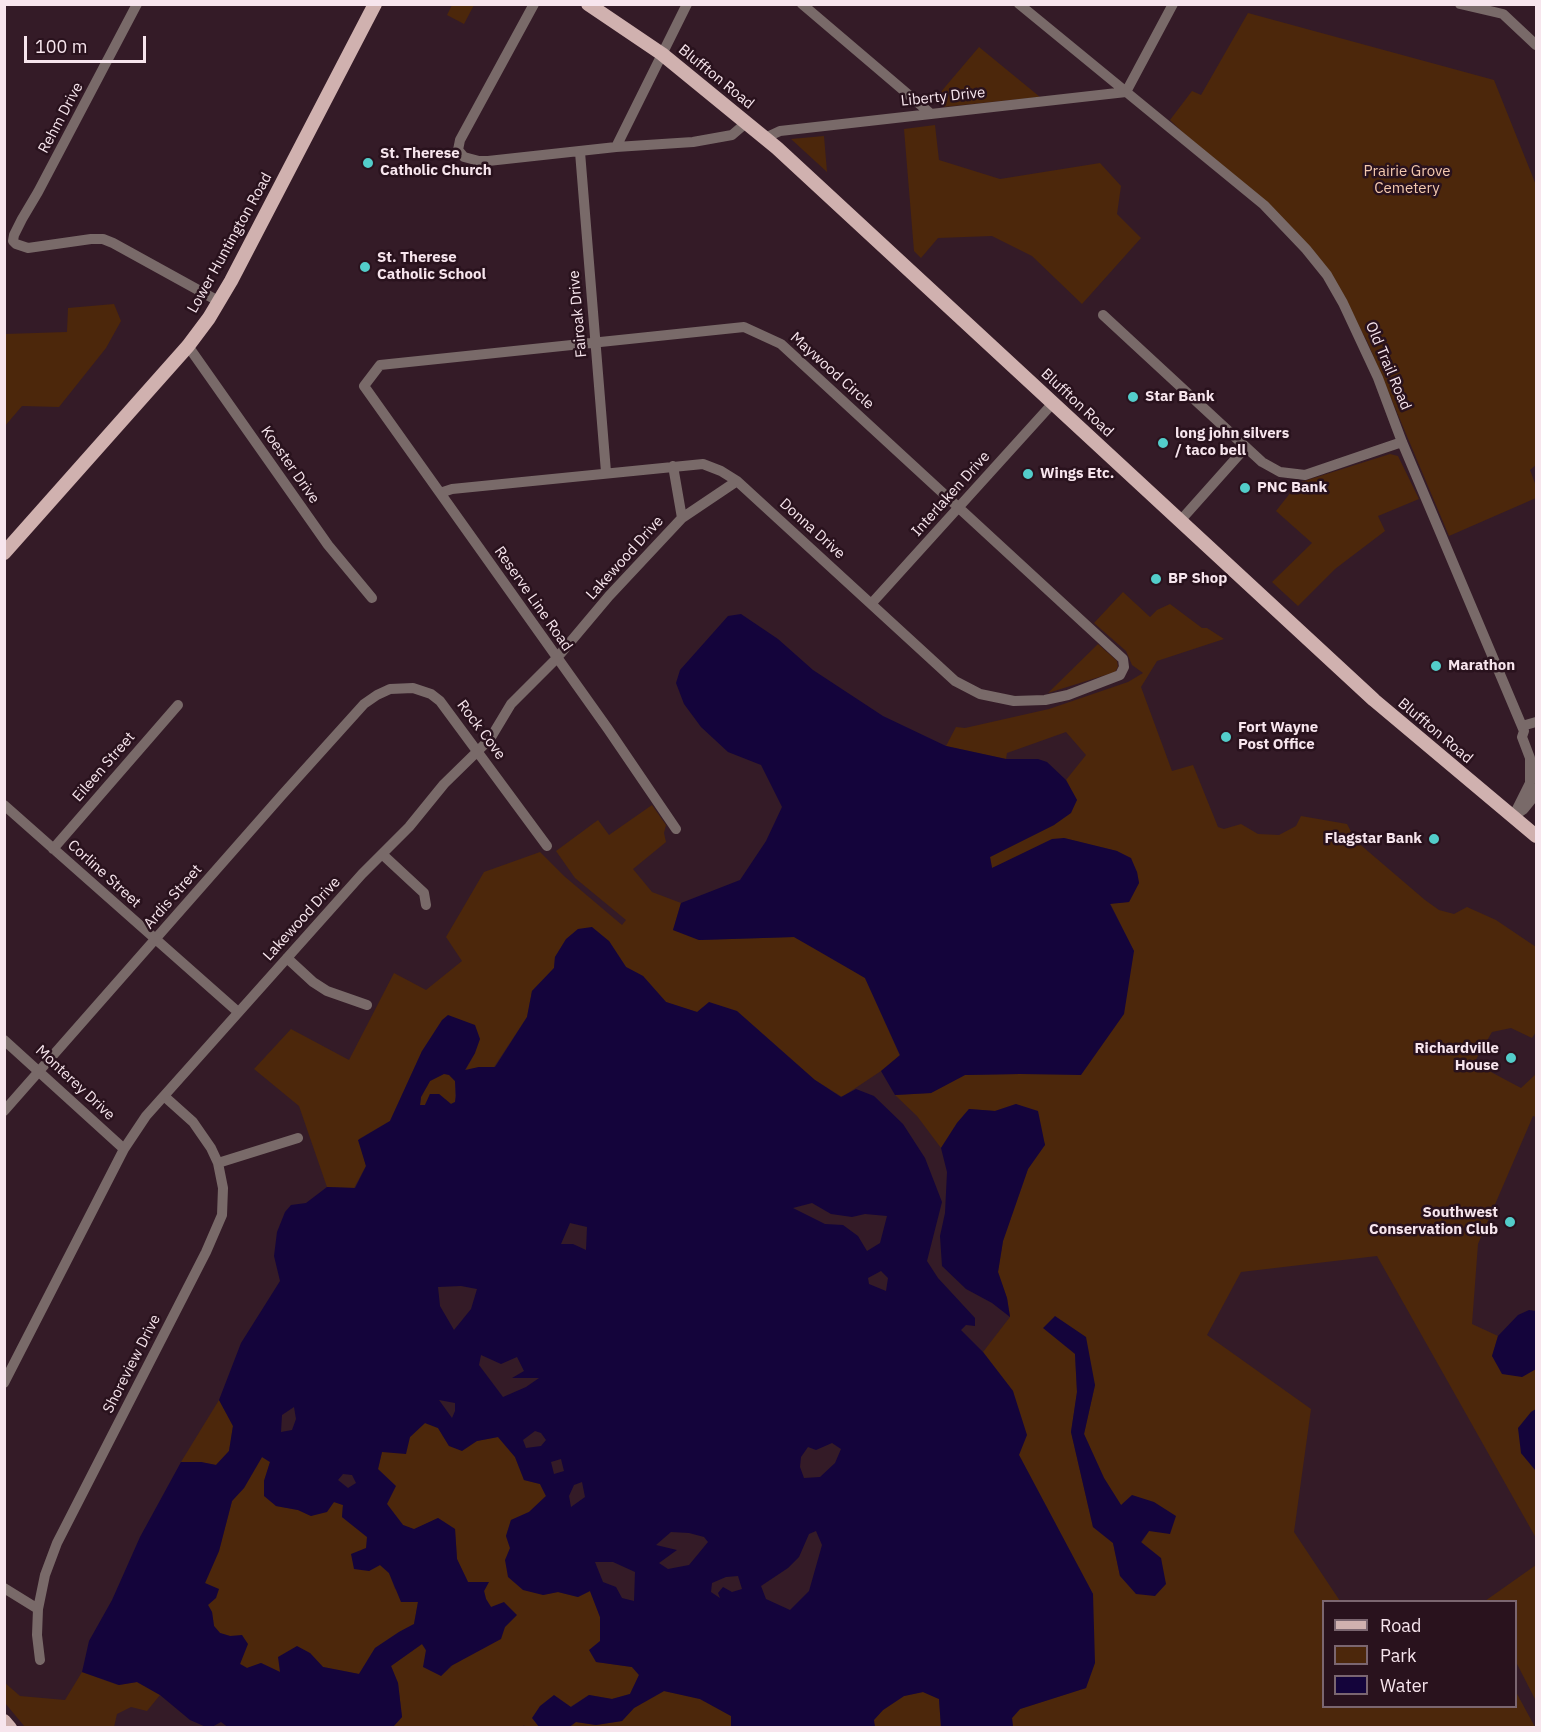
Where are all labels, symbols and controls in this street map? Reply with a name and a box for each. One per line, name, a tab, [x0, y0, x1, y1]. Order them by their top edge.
scale bar	[27, 24, 148, 62]
text: 100 m	[35, 35, 87, 58]
street label: Bluffton Road	[674, 41, 758, 113]
street label: Rehm Drive	[35, 80, 87, 156]
street label: Liberty Drive	[900, 84, 986, 110]
place label: St. Therese Catholic Church	[380, 145, 492, 180]
marker: St. Therese Catholic Church	[361, 156, 375, 170]
park label: Prairie Grove Cemetery	[1364, 163, 1450, 198]
street label: Lower Huntington Road	[184, 170, 276, 316]
place label: St. Therese Catholic School	[377, 249, 486, 284]
marker: St. Therese Catholic School	[358, 260, 372, 274]
street label: Fairoak Drive	[565, 270, 591, 358]
street label: Old Trail Road	[1361, 319, 1415, 413]
street label: Maywood Circle	[786, 329, 878, 413]
street label: Bluffton Road	[1037, 365, 1117, 441]
place label: Star Bank	[1145, 388, 1214, 406]
marker: Star Bank	[1126, 390, 1140, 404]
street label: Koester Drive	[257, 423, 323, 507]
place label: long john silvers / taco bell	[1175, 425, 1289, 460]
marker: long john silvers / taco bell	[1156, 436, 1170, 450]
street label: Interlaken Drive	[908, 448, 994, 540]
place label: Wings Etc.	[1040, 465, 1114, 483]
marker: Wings Etc.	[1021, 467, 1035, 481]
place label: PNC Bank	[1257, 479, 1327, 497]
marker: PNC Bank	[1238, 481, 1252, 495]
street label: Donna Drive	[776, 495, 848, 563]
street label: Lakewood Drive	[583, 512, 667, 604]
street label: Reserve Line Road	[490, 543, 576, 655]
place label: BP Shop	[1168, 570, 1227, 588]
marker: BP Shop	[1149, 572, 1163, 586]
place label: Marathon	[1448, 657, 1515, 675]
marker: Marathon	[1429, 659, 1443, 673]
street label: Bluffton Road	[1394, 694, 1476, 768]
street label: Rock Cove	[453, 697, 509, 763]
place label: Fort Wayne Post Office	[1238, 719, 1318, 754]
street label: Eileen Street	[69, 729, 139, 805]
marker: Fort Wayne Post Office	[1219, 730, 1233, 744]
place label: Flagstar Bank	[1324, 830, 1422, 848]
marker: Flagstar Bank	[1427, 832, 1441, 846]
street label: Corline Street	[64, 836, 144, 912]
street label: Ardis Street	[140, 861, 206, 933]
street label: Lakewood Drive	[260, 873, 344, 965]
place label: Richardville House	[1414, 1040, 1499, 1075]
street label: Monterey Drive	[32, 1042, 118, 1124]
marker: Richardville House	[1504, 1051, 1518, 1065]
place label: Southwest Conservation Club	[1369, 1204, 1498, 1239]
marker: Southwest Conservation Club	[1503, 1215, 1517, 1229]
street label: Shoreview Drive	[99, 1312, 165, 1416]
legend	[1322, 1600, 1517, 1708]
text: Road	[1380, 1614, 1421, 1637]
text: Park	[1380, 1644, 1416, 1667]
text: Water	[1380, 1674, 1428, 1697]

